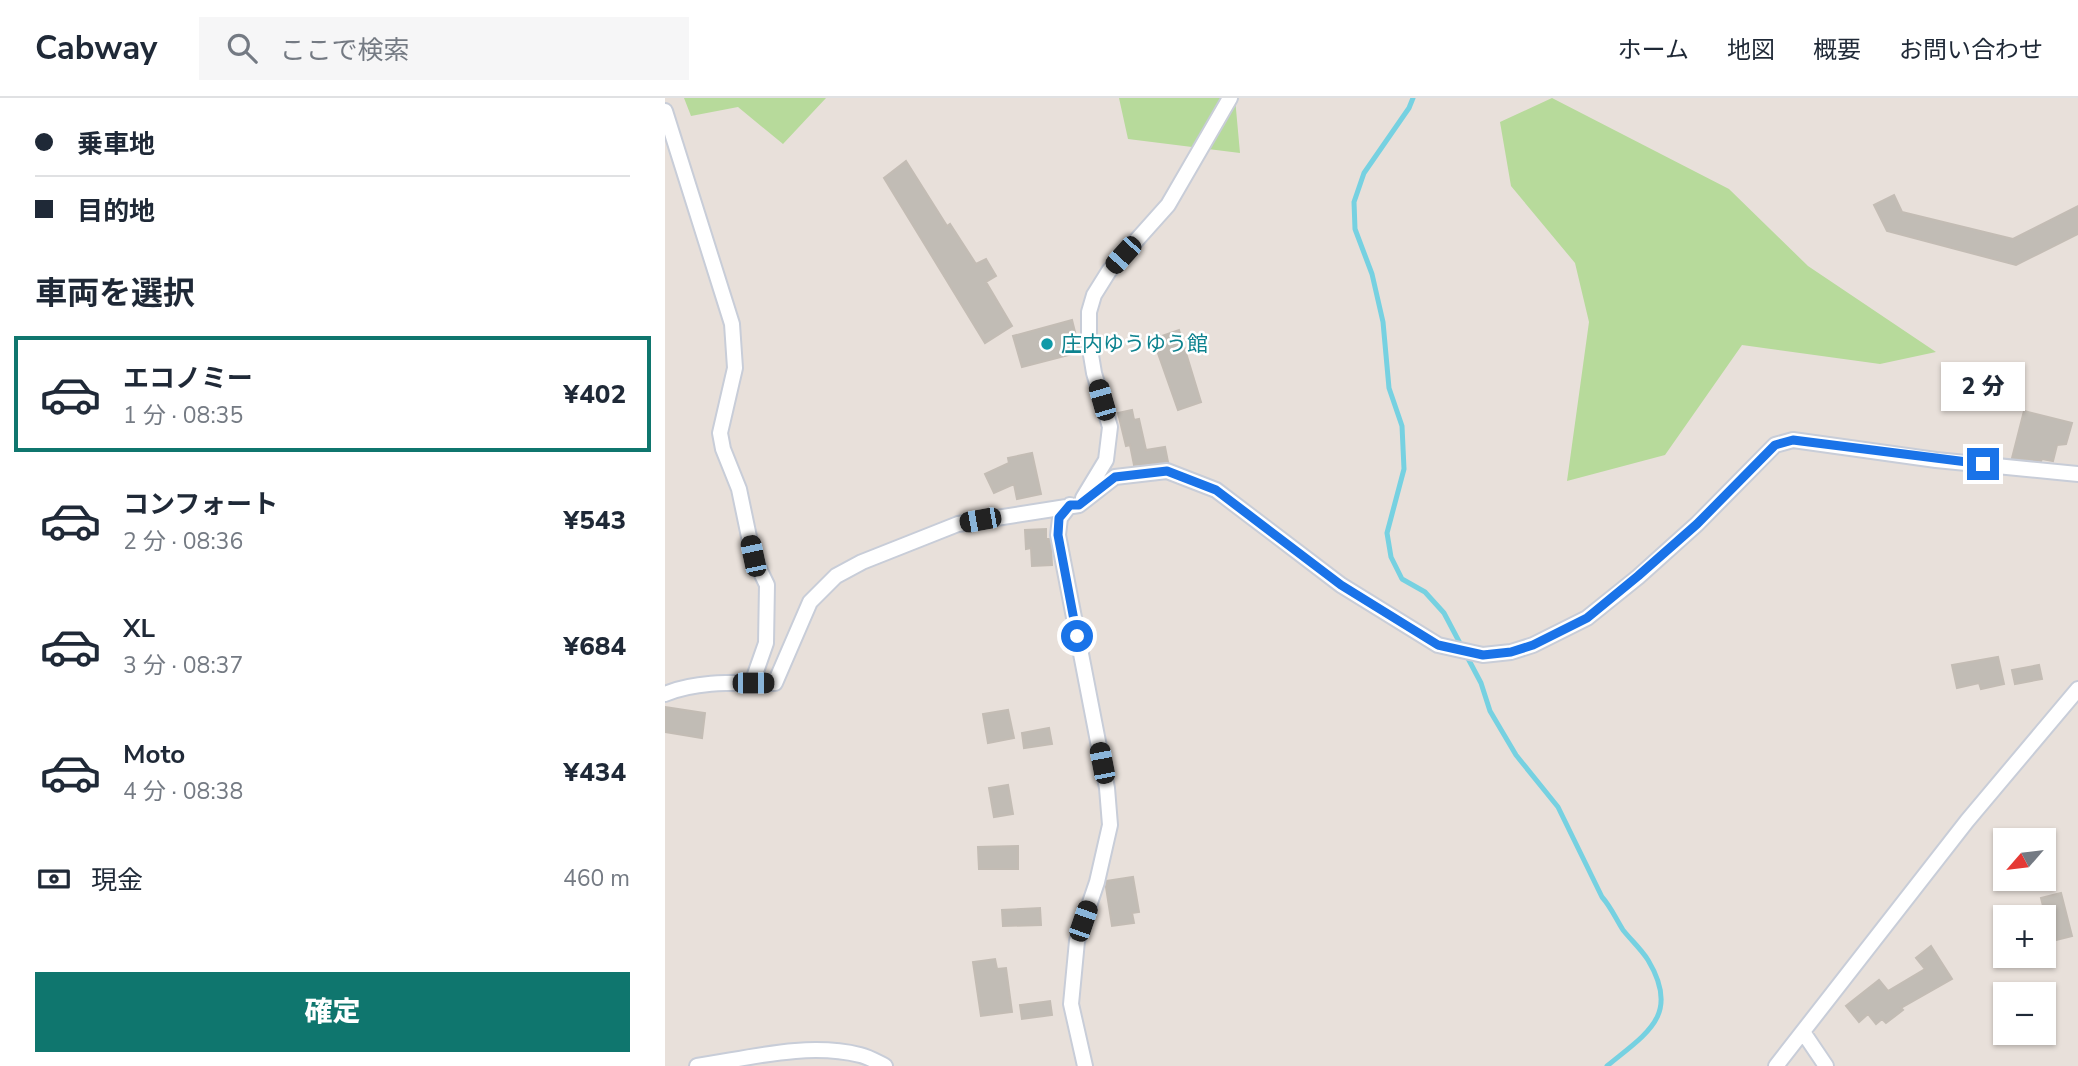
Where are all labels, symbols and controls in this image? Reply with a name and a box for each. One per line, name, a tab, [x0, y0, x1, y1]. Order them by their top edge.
search box	[199, 17, 689, 80]
text: Cabway	[35, 26, 157, 71]
icon: search	[223, 29, 261, 67]
text: ここで検索	[279, 33, 409, 68]
text: ホーム	[1618, 34, 1689, 66]
text: 地図	[1727, 34, 1775, 66]
text: 概要	[1813, 34, 1861, 66]
text: お問い合わせ	[1899, 34, 2043, 66]
text: 乗車地	[77, 127, 155, 162]
text: 目的地	[77, 194, 155, 229]
car	[1102, 232, 1145, 278]
text: 車両を選択	[35, 272, 195, 315]
place label: 庄内ゆうゆう館	[1061, 330, 1208, 358]
marker: 庄内ゆうゆう館	[1039, 336, 1055, 352]
text: エコノミー	[123, 361, 253, 396]
callout: 2 分	[1941, 362, 2025, 412]
icon: car	[39, 363, 102, 426]
text: 2 分	[1961, 371, 2005, 402]
text: ¥402	[564, 377, 626, 412]
car	[1087, 377, 1118, 423]
text: 1 分 · 08:35	[123, 400, 243, 431]
route end	[1967, 448, 1999, 480]
text: コンフォート	[123, 487, 278, 522]
icon: car	[39, 489, 102, 552]
text: ¥543	[564, 503, 626, 538]
car	[958, 506, 1003, 534]
text: 2 分 · 08:36	[123, 526, 243, 557]
car	[739, 533, 768, 579]
text: XL	[123, 611, 155, 646]
icon: car	[39, 615, 102, 678]
route start	[1061, 620, 1093, 652]
text: ¥684	[564, 629, 626, 664]
text: 3 分 · 08:37	[123, 650, 243, 681]
car	[733, 673, 775, 694]
text: Moto	[123, 737, 185, 772]
car	[1088, 740, 1117, 786]
icon: car	[39, 741, 102, 804]
text: ¥434	[564, 755, 626, 790]
text: 4 分 · 08:38	[123, 776, 243, 807]
north arrow	[1993, 828, 2056, 891]
map controls	[1993, 828, 2056, 1045]
icon: cash	[35, 860, 73, 898]
text: 現金	[91, 863, 143, 898]
text: 460 m	[563, 863, 630, 894]
car	[1067, 898, 1100, 944]
button: +	[1993, 905, 2056, 968]
button: 確定	[35, 972, 630, 1052]
button: −	[1993, 982, 2056, 1045]

